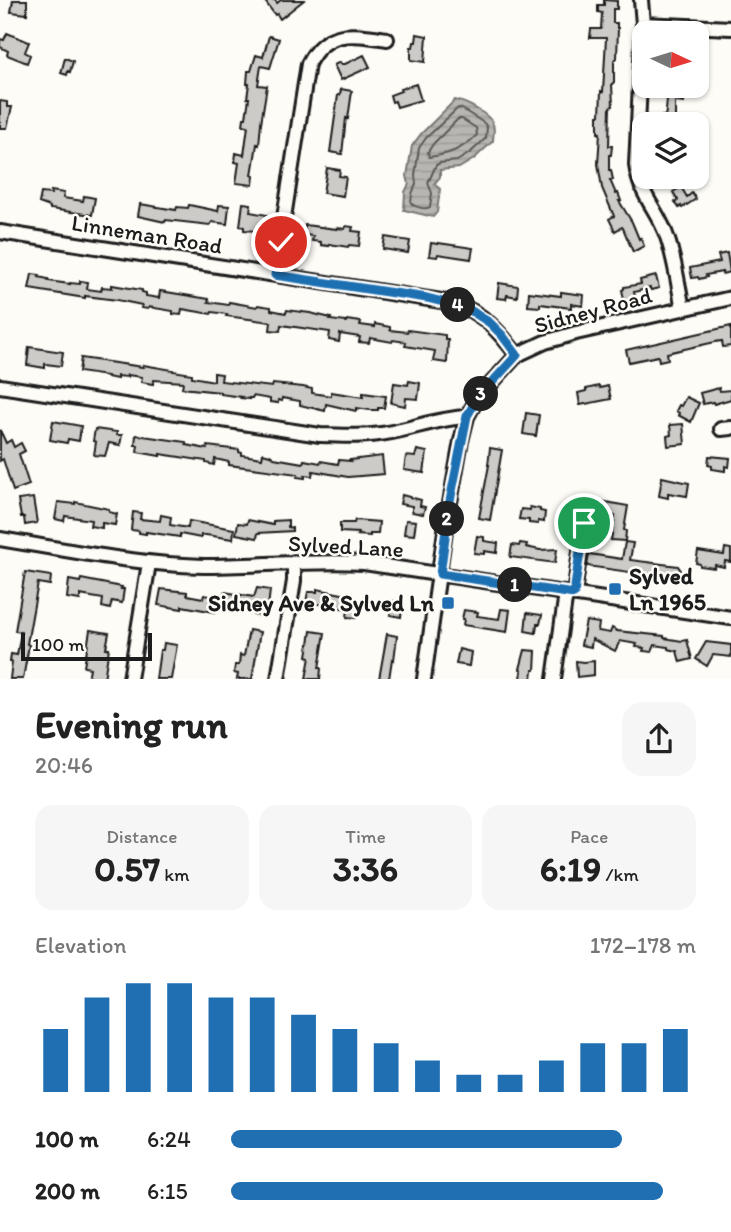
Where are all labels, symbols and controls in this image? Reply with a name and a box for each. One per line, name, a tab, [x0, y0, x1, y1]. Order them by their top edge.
north arrow	[632, 21, 709, 98]
map controls	[632, 21, 709, 189]
button: layers	[632, 112, 709, 189]
street label: Linneman Road	[70, 208, 224, 260]
pin	[251, 212, 311, 272]
icon: check	[262, 223, 300, 261]
street label: Sidney Road	[531, 281, 655, 339]
pin: 4	[440, 288, 476, 322]
text: 4	[452, 293, 463, 316]
pin: 3	[463, 376, 498, 412]
text: 3	[475, 382, 486, 405]
pin	[554, 493, 614, 553]
pin: 2	[430, 502, 464, 536]
icon: arrive	[565, 504, 603, 542]
text: 2	[442, 507, 452, 530]
street label: Sylved Lane	[287, 529, 405, 563]
place label: Sylved Ln 1965	[629, 562, 706, 616]
pin: 1	[498, 568, 532, 602]
text: 1	[510, 573, 519, 596]
marker: Sylved Ln 1965	[607, 581, 623, 597]
place label: Sidney Ave & Sylved Ln	[208, 589, 435, 617]
marker: Sidney Ave & Sylved Ln	[440, 595, 456, 611]
scale bar	[21, 630, 152, 662]
text: 100 m	[32, 633, 84, 656]
text: Evening run	[35, 702, 228, 748]
button: share	[622, 702, 696, 776]
text: 20:46	[35, 751, 93, 779]
text: Distance	[106, 825, 177, 848]
text: Time	[345, 825, 386, 848]
text: Pace	[570, 825, 608, 848]
text: 0.57	[94, 848, 160, 890]
text: 3:36	[333, 848, 398, 890]
text: 6:19	[540, 848, 601, 890]
text: km	[160, 863, 189, 886]
text: /km	[601, 863, 639, 886]
text: Elevation	[35, 931, 126, 959]
text: 172–178 m	[590, 931, 696, 959]
text: 100 m	[35, 1125, 99, 1153]
text: 6:24	[147, 1125, 191, 1153]
text: 200 m	[35, 1177, 100, 1205]
text: 6:15	[147, 1177, 188, 1205]

